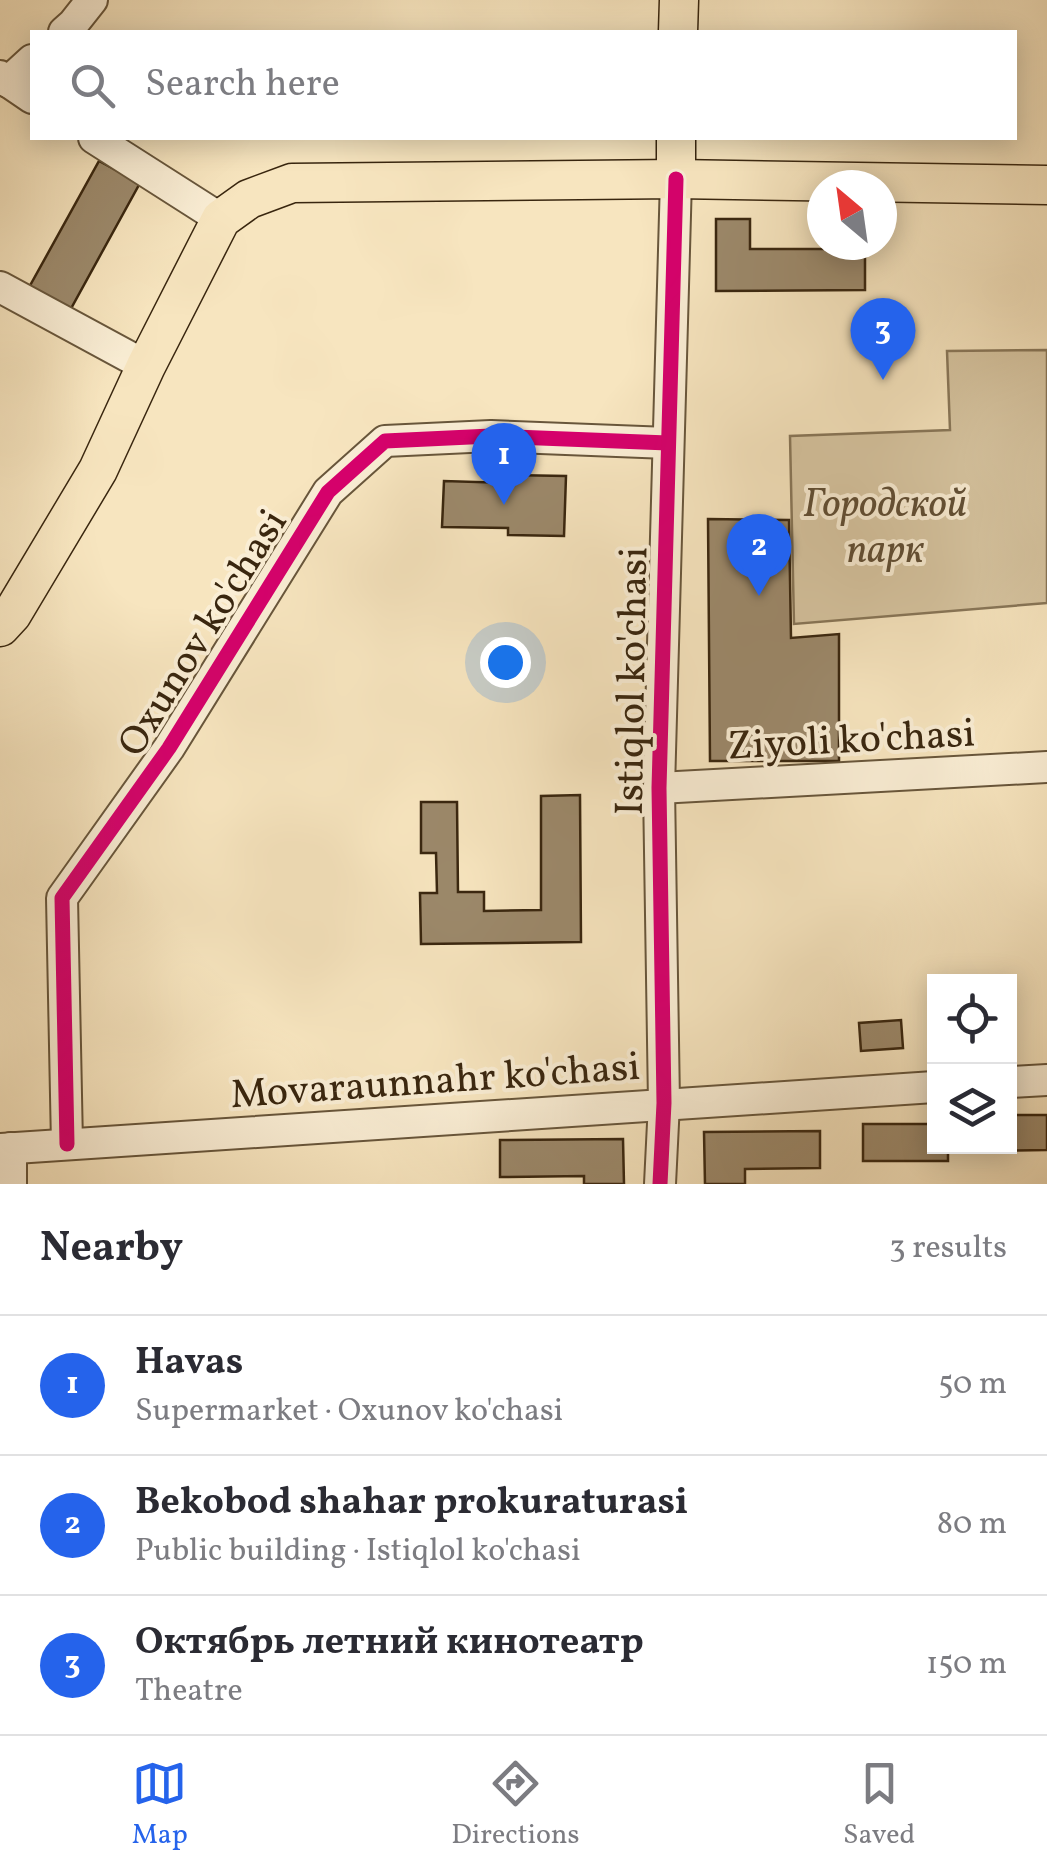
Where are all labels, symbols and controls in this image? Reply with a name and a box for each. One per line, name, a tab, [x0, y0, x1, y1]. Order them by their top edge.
search box	[30, 30, 1017, 140]
icon: search	[65, 58, 120, 113]
text: Search here	[145, 59, 340, 112]
north arrow	[807, 170, 897, 260]
pin: 3	[850, 298, 916, 380]
pin: 1	[472, 422, 536, 505]
park label: Городской парк	[803, 478, 967, 580]
street label: Oxunov ko'chasi	[106, 500, 303, 768]
pin: 2	[726, 514, 792, 596]
street label: Istiqlol ko'chasi	[604, 546, 664, 816]
your location	[480, 637, 531, 688]
street label: Ziyoli ko'chasi	[726, 708, 977, 776]
map controls	[927, 974, 1017, 1154]
button: locate	[927, 974, 1017, 1064]
street label: Movaraunnahr ko'chasi	[229, 1041, 642, 1125]
button: layers	[927, 1064, 1017, 1154]
text: Nearby	[40, 1220, 183, 1279]
text: 3 results	[889, 1227, 1007, 1271]
text: Havas	[135, 1337, 243, 1390]
text: 1	[66, 1363, 79, 1407]
text: 50 m	[938, 1363, 1007, 1407]
text: Supermarket · Oxunov ko'chasi	[135, 1390, 563, 1434]
text: Bekobod shahar prokuraturasi	[135, 1477, 688, 1530]
text: 2	[64, 1503, 81, 1547]
text: 80 m	[937, 1503, 1007, 1547]
text: Public building · Istiqlol ko'chasi	[135, 1530, 581, 1574]
text: Октябрь летний кинотеатр	[135, 1617, 644, 1670]
text: 3	[64, 1643, 81, 1687]
text: 150 m	[926, 1643, 1007, 1687]
text: Theatre	[135, 1670, 243, 1714]
tab: Map	[132, 1756, 188, 1855]
tab: Directions	[451, 1756, 580, 1855]
tab: Saved	[843, 1756, 915, 1855]

